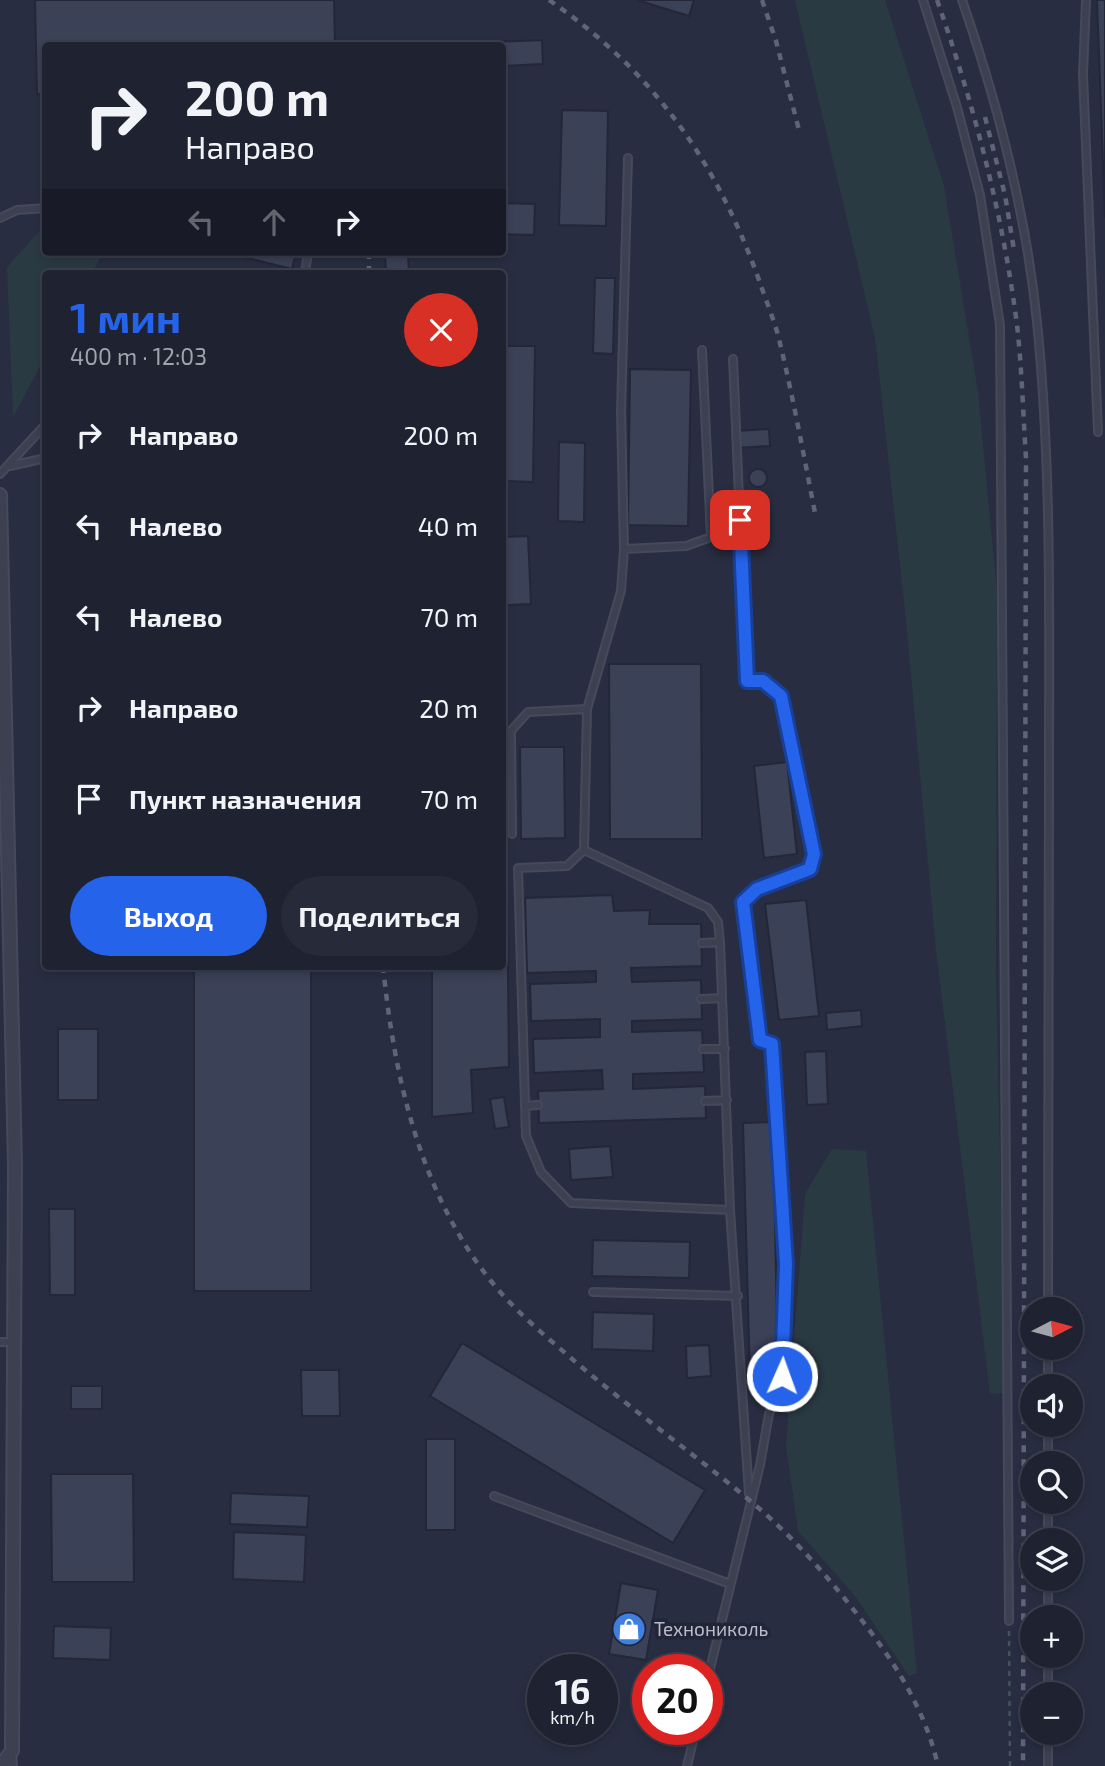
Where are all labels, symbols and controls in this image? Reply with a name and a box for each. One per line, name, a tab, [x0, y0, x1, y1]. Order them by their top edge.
text: 200 m	[185, 67, 329, 126]
icon: right	[70, 70, 161, 161]
text: Направо	[185, 127, 315, 165]
icon: left	[182, 203, 220, 241]
icon: ahead	[255, 203, 293, 241]
icon: right	[328, 203, 366, 241]
text: 1 мин	[70, 291, 181, 341]
button: close	[404, 293, 478, 367]
text: 400 m · 12:03	[70, 342, 207, 370]
icon: right	[70, 416, 108, 454]
text: Направо	[129, 419, 238, 450]
text: 200 m	[403, 419, 478, 450]
pin	[710, 490, 770, 550]
icon: arrive	[721, 501, 759, 539]
icon: left	[70, 507, 108, 545]
text: Налево	[129, 510, 222, 541]
text: 40 m	[418, 510, 478, 541]
icon: left	[70, 598, 108, 636]
text: Налево	[129, 601, 222, 632]
text: 70 m	[420, 601, 478, 632]
icon: right	[70, 689, 108, 727]
text: Направо	[129, 692, 238, 723]
text: 20 m	[419, 692, 478, 723]
icon: arrive	[70, 780, 108, 818]
text: Пункт назначения	[129, 783, 362, 814]
text: 70 m	[420, 783, 478, 814]
button: Выход	[70, 876, 267, 956]
button: Поделиться	[281, 876, 478, 956]
north arrow	[1020, 1297, 1083, 1360]
map controls	[1020, 1297, 1083, 1745]
position arrow	[745, 1339, 819, 1413]
button: sound	[1020, 1374, 1083, 1437]
button: search	[1020, 1451, 1083, 1514]
button: layers	[1020, 1528, 1083, 1591]
button: +	[1020, 1605, 1083, 1668]
shop icon: Технониколь	[610, 1610, 648, 1648]
place label: Технониколь	[654, 1617, 768, 1640]
speed limit sign: 20	[632, 1654, 723, 1745]
text: 16	[555, 1669, 590, 1711]
button: −	[1020, 1682, 1083, 1745]
text: km/h	[550, 1706, 595, 1728]

